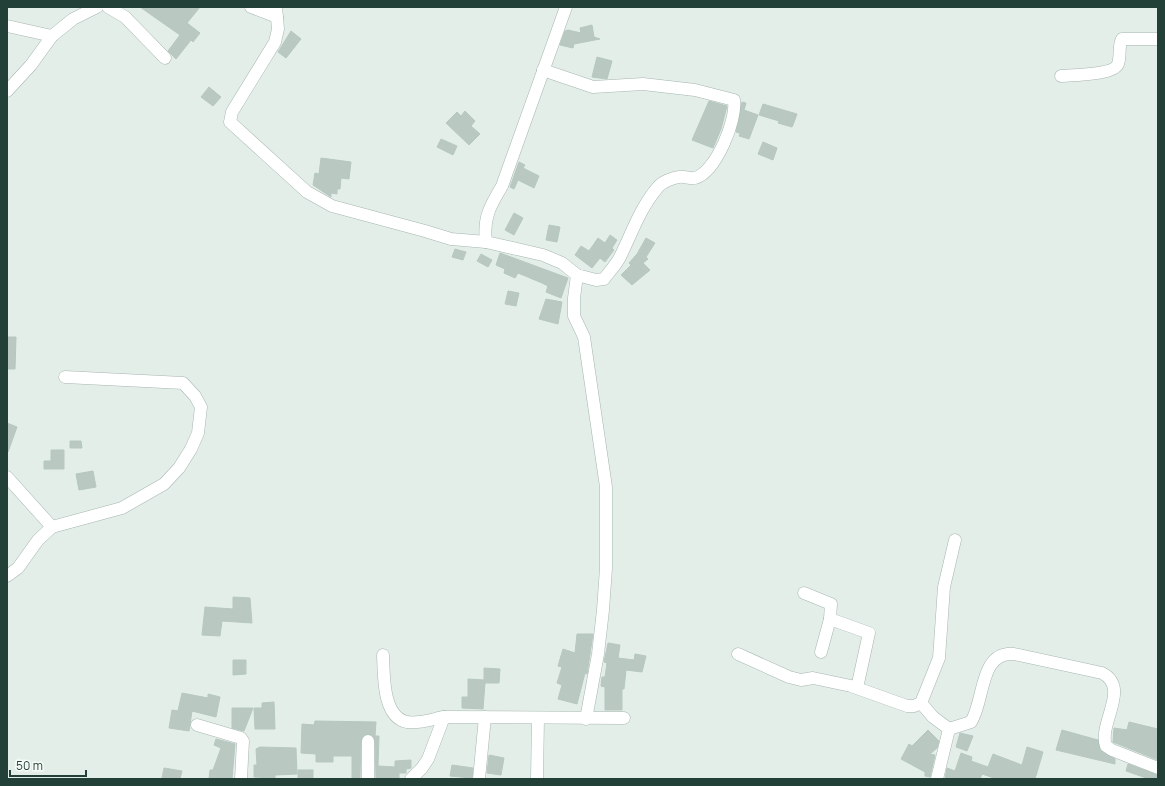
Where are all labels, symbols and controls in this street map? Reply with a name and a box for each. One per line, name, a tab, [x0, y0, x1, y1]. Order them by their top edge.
scale bar	[10, 752, 86, 778]
text: 50 m	[16, 757, 43, 774]

